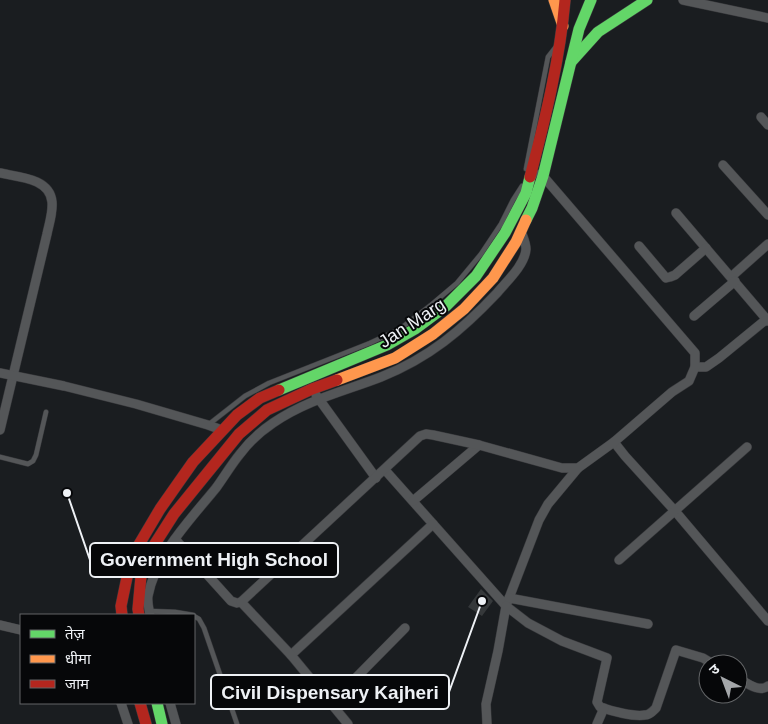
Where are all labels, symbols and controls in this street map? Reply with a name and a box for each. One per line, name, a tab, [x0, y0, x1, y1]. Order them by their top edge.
street label: Jan Marg	[375, 294, 449, 352]
callout: Government High School	[90, 543, 338, 577]
text: Government High School	[100, 549, 328, 570]
legend	[20, 614, 195, 704]
text: तेज़	[65, 625, 86, 642]
text: धीमा	[65, 650, 92, 667]
north arrow	[698, 654, 748, 704]
text: उ	[706, 660, 723, 678]
text: जाम	[65, 675, 90, 692]
callout: Civil Dispensary Kajheri	[211, 675, 449, 709]
text: Civil Dispensary Kajheri	[221, 682, 439, 703]

